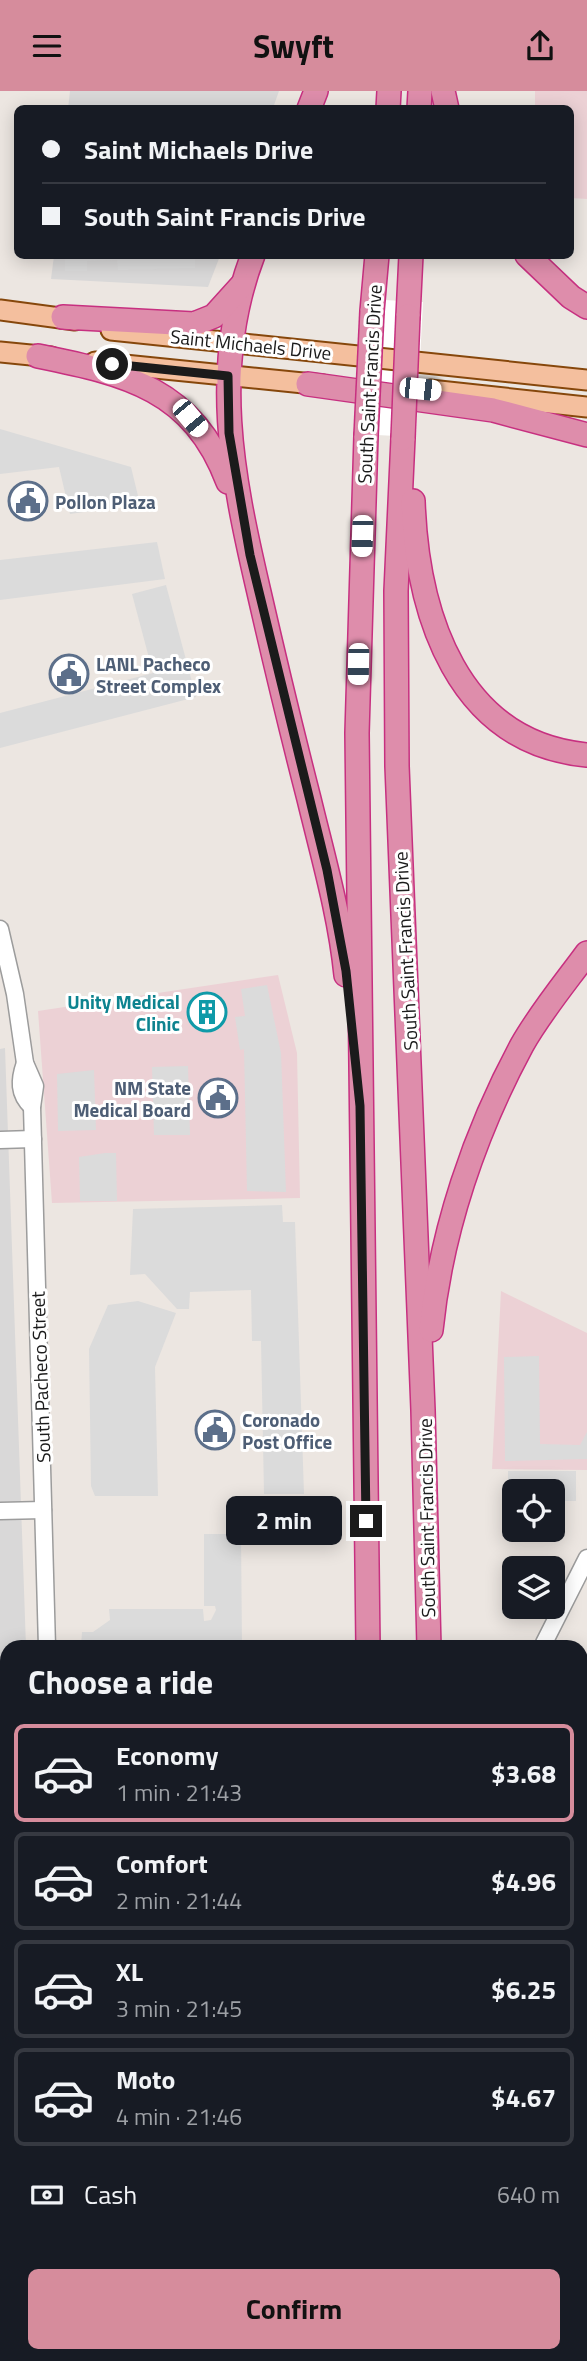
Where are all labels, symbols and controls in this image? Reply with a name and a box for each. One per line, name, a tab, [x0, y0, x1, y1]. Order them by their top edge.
text: Swyft	[253, 22, 334, 70]
icon: menu	[28, 27, 66, 65]
icon: share	[521, 27, 559, 65]
text: Saint Michaels Drive	[84, 130, 313, 169]
text: South Saint Francis Drive	[84, 197, 366, 236]
street label: South Saint Francis Drive	[349, 284, 389, 484]
street label: Saint Michaels Drive	[169, 321, 333, 367]
route start	[96, 348, 128, 380]
car	[399, 376, 442, 402]
car	[169, 395, 212, 441]
public building icon: Pollon Plaza	[7, 480, 49, 522]
place label: Pollon Plaza	[55, 487, 156, 516]
car	[351, 515, 374, 557]
car	[348, 643, 369, 685]
place label: LANL Pacheco Street Complex	[96, 649, 221, 700]
public building icon: LANL Pacheco Street Complex	[48, 653, 90, 695]
street label: South Saint Francis Drive	[385, 851, 425, 1051]
place label: Unity Medical Clinic	[67, 987, 180, 1038]
building icon: Unity Medical Clinic	[186, 991, 228, 1033]
place label: NM State Medical Board	[73, 1073, 191, 1124]
public building icon: NM State Medical Board	[197, 1077, 239, 1119]
street label: South Pacheco Street	[23, 1290, 57, 1463]
place label: Coronado Post Office	[242, 1405, 333, 1456]
public building icon: Coronado Post Office	[194, 1409, 236, 1451]
street label: South Saint Francis Drive	[410, 1418, 442, 1618]
map controls	[502, 1479, 565, 1619]
button: locate	[502, 1479, 565, 1542]
callout: 2 min	[226, 1497, 342, 1545]
text: 2 min	[256, 1503, 312, 1538]
route end	[350, 1505, 382, 1537]
button: layers	[502, 1556, 565, 1619]
text: Choose a ride	[28, 1658, 213, 1706]
text: Economy	[116, 1736, 218, 1775]
icon: car	[32, 1742, 95, 1805]
text: $3.68	[491, 1754, 556, 1793]
text: 1 min · 21:43	[116, 1775, 242, 1810]
text: Comfort	[116, 1844, 208, 1883]
icon: car	[32, 1850, 95, 1913]
text: $4.96	[491, 1862, 556, 1901]
text: 2 min · 21:44	[116, 1883, 242, 1918]
text: XL	[116, 1952, 143, 1991]
icon: car	[32, 1958, 95, 2021]
text: $6.25	[491, 1970, 556, 2009]
text: 3 min · 21:45	[116, 1991, 242, 2026]
text: Moto	[116, 2060, 175, 2099]
icon: car	[32, 2066, 95, 2129]
text: $4.67	[491, 2078, 556, 2117]
text: 4 min · 21:46	[116, 2099, 242, 2134]
text: Cash	[84, 2175, 137, 2214]
icon: cash	[28, 2176, 66, 2214]
text: 640 m	[497, 2177, 560, 2212]
button: Confirm	[28, 2269, 560, 2349]

